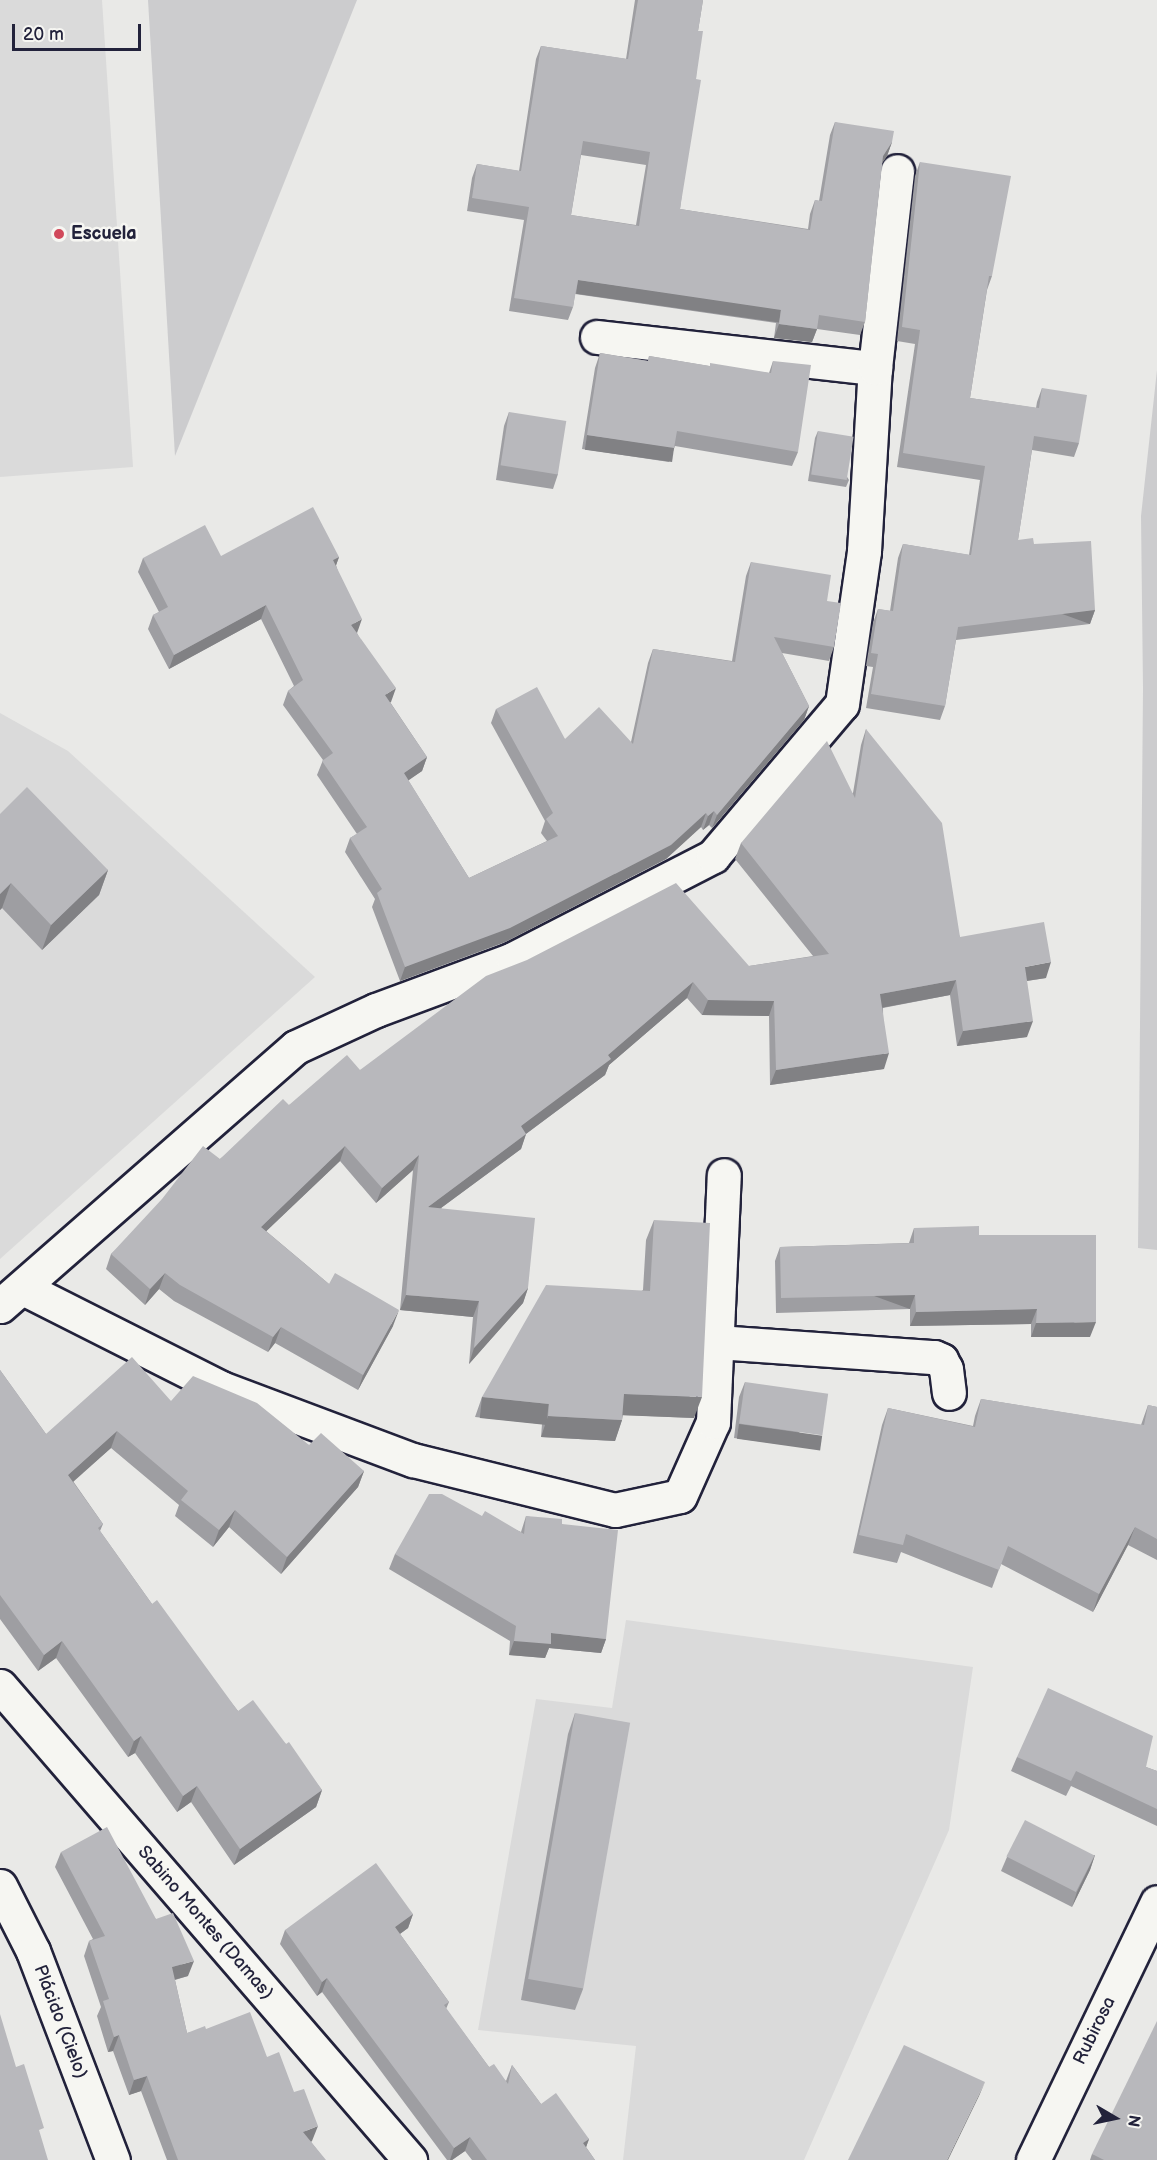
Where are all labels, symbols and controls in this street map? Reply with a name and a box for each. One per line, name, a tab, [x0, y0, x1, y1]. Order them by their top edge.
scale bar	[15, 12, 144, 50]
text: 20 m	[23, 24, 64, 45]
place label: Escuela	[71, 223, 137, 245]
marker: Escuela	[52, 227, 66, 241]
street label: Sabino Montes (Damas)	[132, 1842, 278, 2004]
street label: Plácido (Cielo)	[28, 1962, 92, 2082]
street label: Rubirosa	[1069, 1994, 1121, 2068]
north arrow	[1085, 2088, 1145, 2148]
text: N	[1123, 2113, 1144, 2128]

